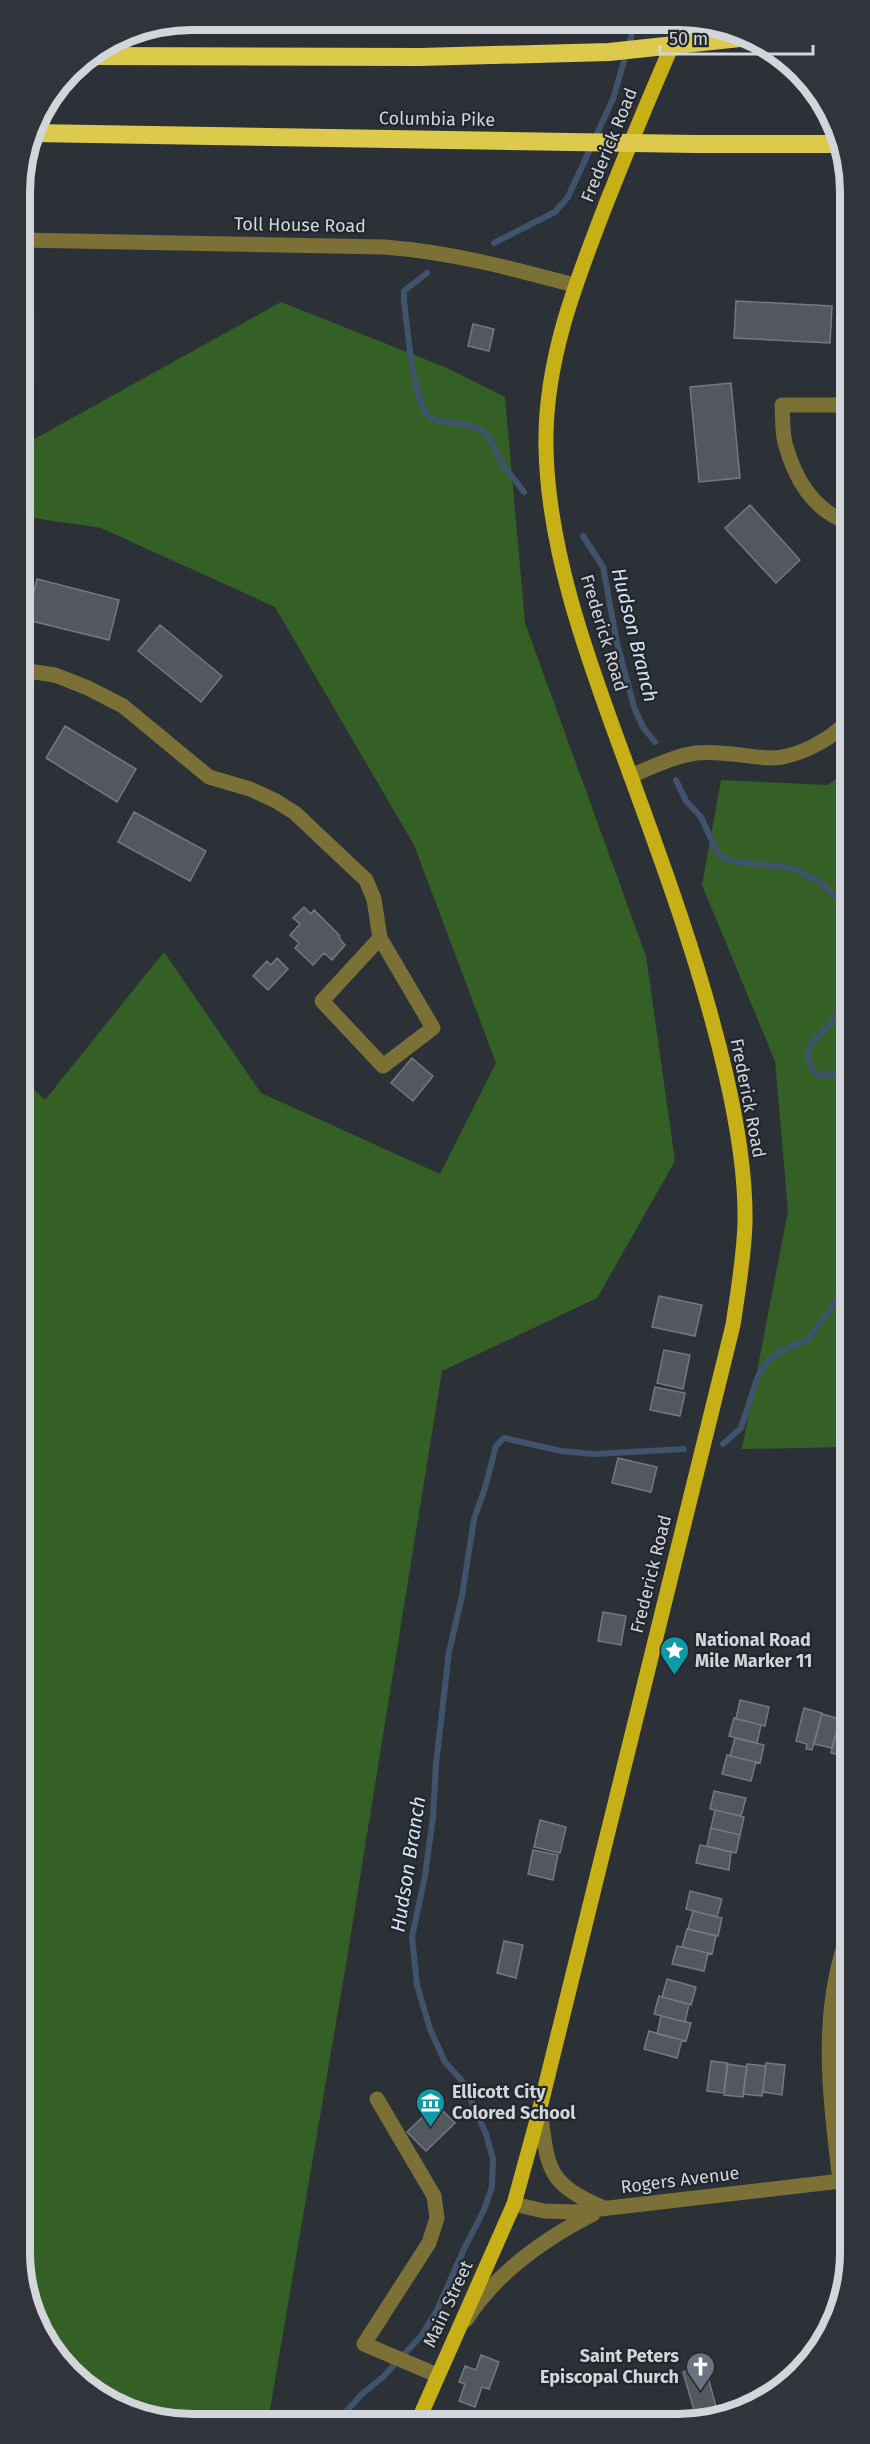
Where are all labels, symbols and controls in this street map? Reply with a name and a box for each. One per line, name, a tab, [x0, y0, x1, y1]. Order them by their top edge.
scale bar	[660, 18, 813, 56]
text: 50 m	[669, 28, 708, 50]
street label: Frederick Road	[576, 85, 642, 205]
street label: Columbia Pike	[379, 107, 495, 131]
street label: Toll House Road	[234, 213, 366, 237]
water label: Hudson Branch	[607, 565, 663, 705]
street label: Frederick Road	[576, 572, 632, 694]
street label: Frederick Road	[726, 1036, 770, 1160]
street label: Frederick Road	[626, 1513, 676, 1635]
place label: National Road Mile Marker 11	[695, 1629, 812, 1672]
place icon: National Road Mile Marker 11	[658, 1634, 690, 1676]
water label: Hudson Branch	[385, 1794, 431, 1934]
place label: Ellicott City Colored School	[452, 2081, 576, 2124]
museum icon: Ellicott City Colored School	[415, 2086, 447, 2128]
street label: Rogers Avenue	[619, 2162, 741, 2198]
street label: Main Street	[418, 2257, 478, 2351]
place label: Saint Peters Episcopal Church	[540, 2345, 679, 2388]
church icon: Saint Peters Episcopal Church	[684, 2350, 716, 2392]

